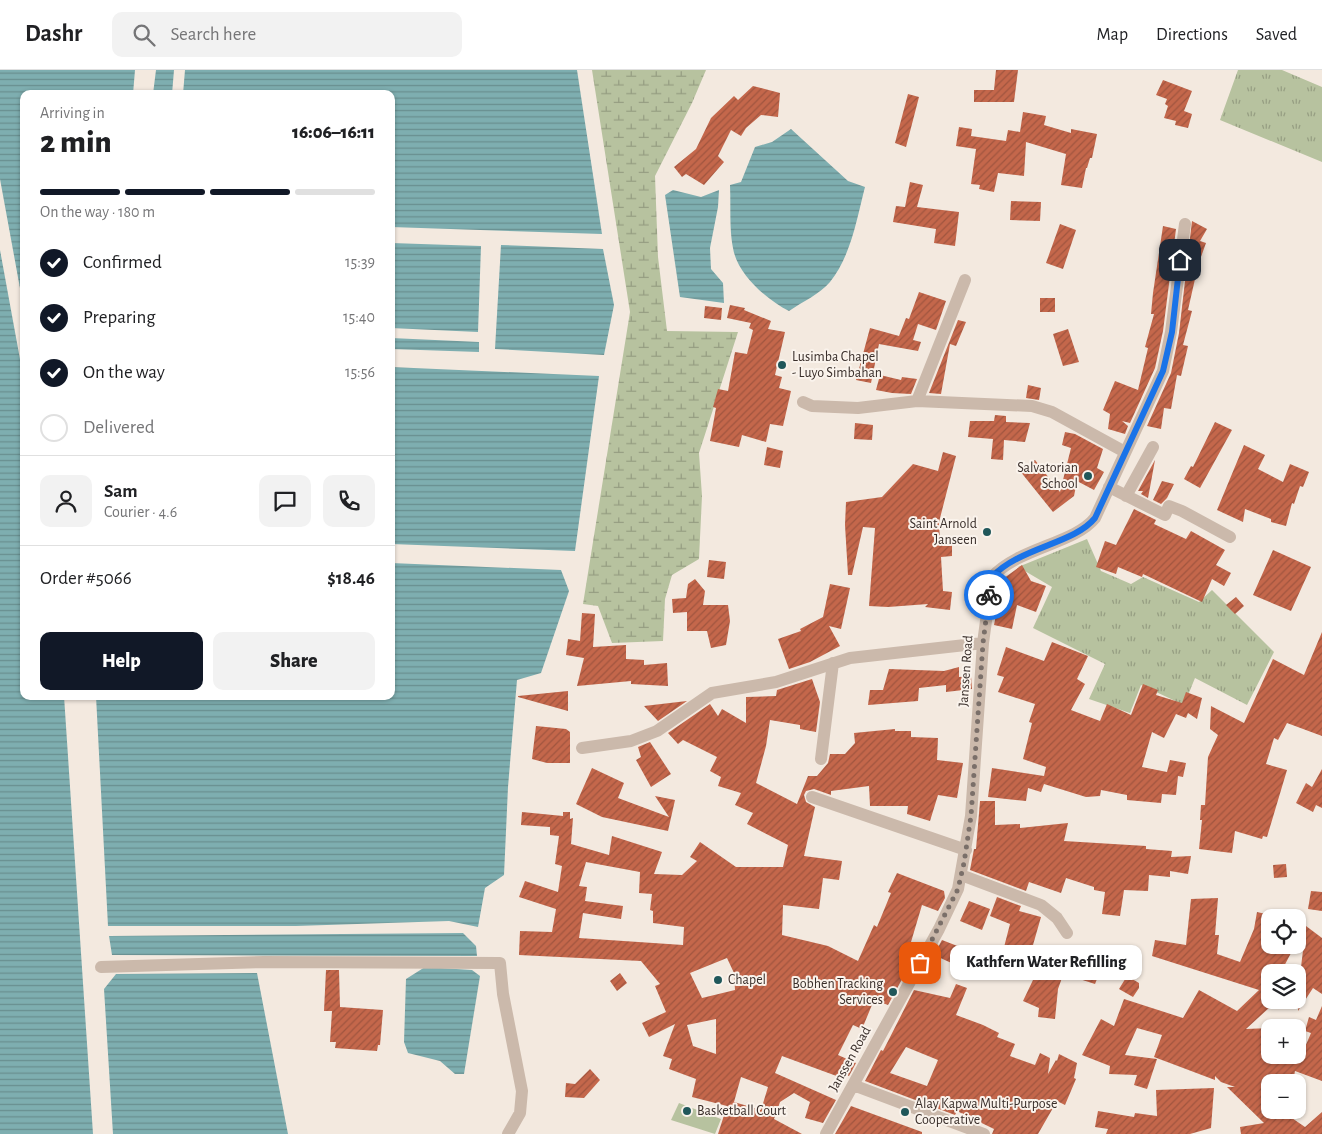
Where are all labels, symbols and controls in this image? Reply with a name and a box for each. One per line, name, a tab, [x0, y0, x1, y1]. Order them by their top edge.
search box	[112, 12, 462, 57]
icon: search	[130, 21, 158, 49]
text: Dashr	[25, 22, 82, 46]
text: Search here	[170, 25, 256, 44]
text: Map	[1097, 26, 1128, 44]
text: Directions	[1156, 26, 1228, 44]
text: Saved	[1256, 26, 1297, 44]
text: Arriving in	[40, 105, 105, 121]
text: 16:06–16:11	[292, 123, 375, 142]
text: 2 min	[40, 126, 112, 158]
text: On the way · 180 m	[40, 204, 155, 220]
pin	[1159, 239, 1201, 281]
icon: home	[1166, 246, 1194, 274]
icon: check	[40, 249, 68, 277]
text: Confirmed	[83, 253, 162, 272]
text: 15:39	[345, 254, 375, 270]
icon: check	[40, 304, 68, 332]
text: Preparing	[83, 308, 156, 327]
text: 15:40	[343, 309, 375, 325]
place label: Lusimba Chapel - Luyo Simbahan	[792, 350, 882, 380]
icon: check	[40, 359, 68, 387]
marker: Lusimba Chapel - Luyo Simbahan	[776, 359, 788, 371]
text: On the way	[83, 363, 165, 382]
text: 15:56	[345, 364, 375, 380]
text: Delivered	[83, 418, 155, 437]
place label: Salvatorian School	[1017, 461, 1078, 491]
marker: Salvatorian School	[1082, 470, 1094, 482]
button: person	[40, 475, 92, 527]
button: chat	[259, 475, 311, 527]
button: phone	[323, 475, 375, 527]
text: Sam	[104, 482, 138, 501]
text: Courier · 4.6	[104, 504, 177, 520]
place label: Saint Arnold Janseen	[910, 517, 977, 547]
marker: Saint Arnold Janseen	[981, 526, 993, 538]
text: Order #5066	[40, 569, 132, 588]
text: $18.46	[327, 569, 375, 588]
courier	[964, 570, 1014, 620]
icon: bike	[975, 581, 1003, 609]
button: Help	[40, 632, 203, 690]
button: Share	[213, 632, 375, 690]
street label: Janssen Road	[957, 635, 975, 707]
map controls	[1261, 909, 1306, 1119]
button: locate	[1261, 909, 1306, 954]
pin	[899, 942, 941, 984]
callout: Kathfern Water Refilling	[950, 946, 1142, 980]
icon: bag	[906, 949, 934, 977]
text: Kathfern Water Refilling	[966, 954, 1126, 970]
button: layers	[1261, 964, 1306, 1009]
place label: Chapel	[728, 973, 766, 987]
marker: Chapel	[712, 974, 724, 986]
place label: Bobhen Tracking Services	[792, 977, 883, 1007]
marker: Bobhen Tracking Services	[887, 986, 899, 998]
button: +	[1261, 1019, 1306, 1064]
street label: Janssen Road	[826, 1024, 874, 1094]
button: −	[1261, 1074, 1306, 1119]
place label: Alay Kapwa Multi-Purpose Cooperative	[915, 1097, 1057, 1127]
place label: Basketball Court	[697, 1104, 787, 1118]
marker: Basketball Court	[681, 1105, 693, 1117]
marker: Alay Kapwa Multi-Purpose Cooperative	[899, 1106, 911, 1118]

